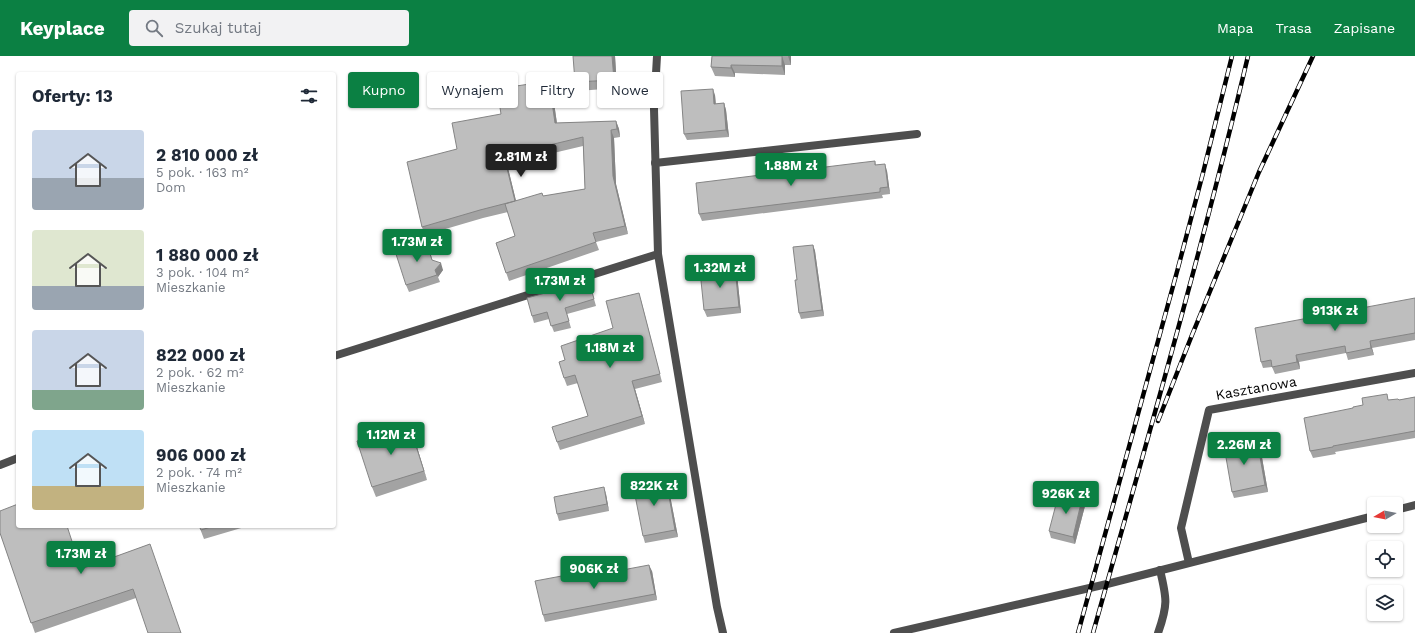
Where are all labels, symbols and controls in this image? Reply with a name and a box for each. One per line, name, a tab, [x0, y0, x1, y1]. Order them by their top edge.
search box	[129, 10, 409, 46]
text: Keyplace	[20, 17, 105, 40]
icon: search	[143, 17, 165, 39]
text: Szukaj tutaj	[175, 19, 262, 37]
text: Mapa	[1217, 20, 1253, 36]
text: Trasa	[1275, 20, 1312, 36]
text: Zapisane	[1334, 20, 1395, 36]
chip: Kupno	[348, 72, 419, 108]
chip: Wynajem	[427, 72, 518, 108]
chip: Filtry	[526, 72, 589, 108]
chip: Nowe	[597, 72, 663, 108]
icon: filters	[298, 85, 320, 107]
text: Oferty: 13	[32, 86, 113, 106]
pin: 2.81M zł	[480, 144, 562, 178]
text: 2 810 000 zł	[156, 145, 258, 165]
icon: home	[64, 146, 112, 194]
text: 2.81M zł	[495, 149, 547, 164]
pin: 1.88M zł	[750, 153, 832, 187]
text: 1.88M zł	[764, 158, 818, 173]
text: 5 pok. · 163 m²	[156, 165, 248, 180]
text: Dom	[156, 180, 186, 195]
pin: 1.73M zł	[376, 229, 458, 263]
text: 1.73M zł	[392, 234, 442, 249]
text: 1 880 000 zł	[156, 245, 259, 265]
icon: home	[64, 246, 112, 294]
pin: 1.32M zł	[679, 255, 761, 289]
text: 1.32M zł	[694, 260, 746, 275]
text: 3 pok. · 104 m²	[156, 265, 249, 280]
pin: 1.73M zł	[519, 268, 601, 302]
text: 1.73M zł	[535, 273, 585, 288]
text: Mieszkanie	[156, 280, 225, 295]
pin: 913K zł	[1298, 298, 1372, 332]
text: 913K zł	[1312, 303, 1358, 318]
pin: 1.18M zł	[569, 335, 651, 369]
text: 1.18M zł	[585, 340, 635, 355]
text: 822 000 zł	[156, 345, 245, 365]
icon: home	[64, 346, 112, 394]
text: 2 pok. · 62 m²	[156, 365, 244, 380]
street label: Kasztanowa	[1214, 373, 1298, 403]
text: Mieszkanie	[156, 380, 225, 395]
pin: 1.12M zł	[350, 422, 432, 456]
text: 1.12M zł	[367, 427, 415, 442]
pin: 2.26M zł	[1203, 432, 1285, 466]
text: 2.26M zł	[1217, 437, 1271, 452]
text: 906 000 zł	[156, 445, 246, 465]
icon: home	[64, 446, 112, 494]
text: 2 pok. · 74 m²	[156, 465, 242, 480]
pin: 822K zł	[617, 473, 691, 507]
text: 822K zł	[630, 478, 678, 493]
text: Mieszkanie	[156, 480, 225, 495]
pin: 926K zł	[1029, 481, 1103, 515]
text: 926K zł	[1042, 486, 1090, 501]
north arrow	[1367, 497, 1403, 533]
map controls	[1367, 497, 1403, 621]
pin: 1.73M zł	[40, 541, 122, 575]
button: locate	[1367, 541, 1403, 577]
text: 1.73M zł	[56, 546, 106, 561]
pin: 906K zł	[557, 556, 631, 590]
text: 906K zł	[570, 561, 618, 576]
button: layers	[1367, 585, 1403, 621]

